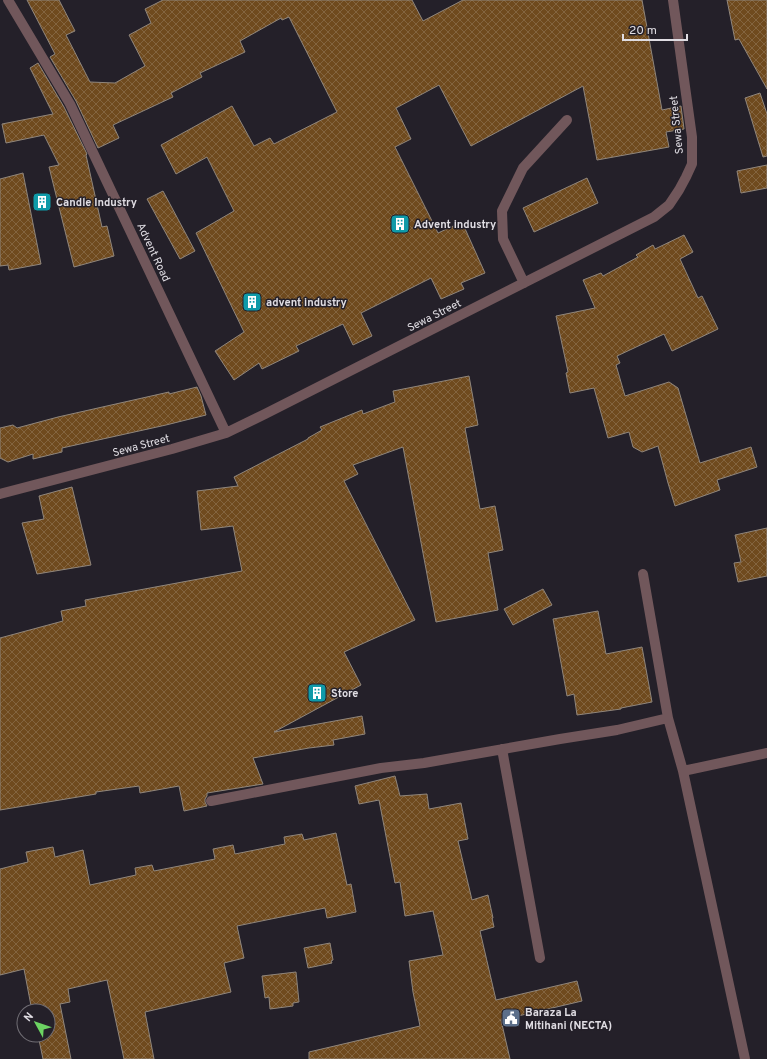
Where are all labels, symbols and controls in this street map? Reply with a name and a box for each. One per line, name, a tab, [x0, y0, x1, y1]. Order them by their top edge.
scale bar	[623, 16, 687, 42]
text: 20 m	[629, 23, 657, 39]
street label: Sewa Street	[667, 95, 687, 155]
building icon: Candle Industry	[31, 191, 53, 213]
place label: Candle Industry	[56, 196, 137, 210]
building icon: Advent industry	[389, 213, 411, 235]
place label: Advent industry	[414, 218, 496, 232]
street label: Advent Road	[133, 221, 173, 284]
building icon: advent industry	[241, 291, 263, 313]
place label: advent industry	[266, 296, 347, 310]
street label: Sewa Street	[405, 296, 464, 335]
street label: Sewa Street	[111, 432, 171, 460]
building icon: Store	[306, 682, 328, 704]
place label: Store	[331, 687, 358, 701]
north arrow	[16, 1003, 56, 1043]
place label: Baraza La Mitihani (NECTA)	[525, 1006, 612, 1033]
public building icon: Baraza La Mitihani (NECTA)	[500, 1007, 522, 1029]
text: N	[21, 1010, 37, 1025]

